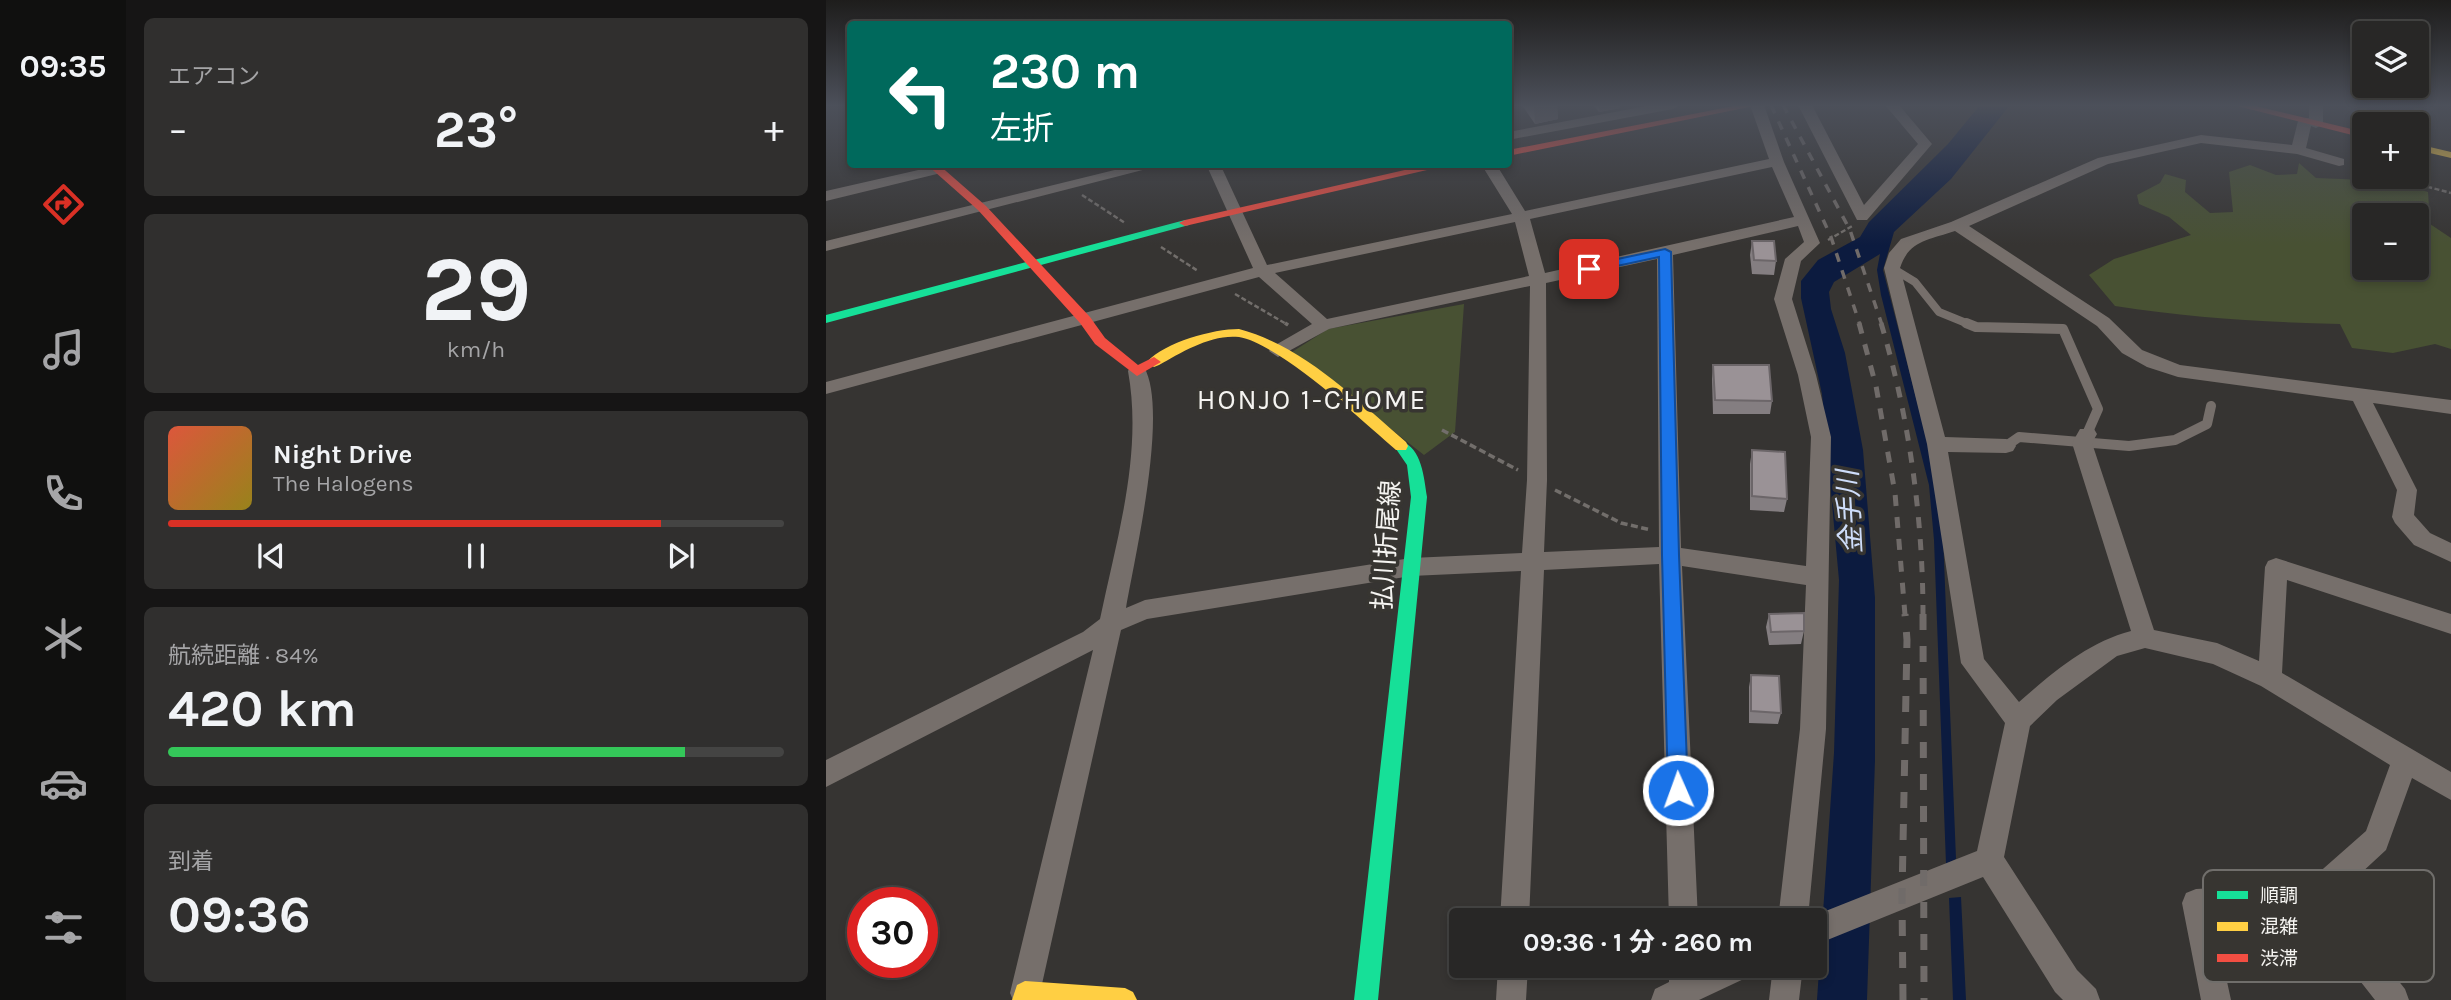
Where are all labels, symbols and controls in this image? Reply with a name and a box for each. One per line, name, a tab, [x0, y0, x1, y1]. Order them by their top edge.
map controls	[2352, 21, 2429, 280]
button: layers	[2352, 21, 2429, 98]
text: 230 m	[990, 43, 1140, 100]
text: 09:35	[20, 48, 106, 85]
icon: left	[875, 49, 966, 140]
text: エアコン	[168, 63, 260, 90]
text: 23°	[434, 99, 518, 160]
text: −	[168, 107, 188, 152]
text: +	[764, 107, 784, 152]
text: 左折	[990, 110, 1054, 147]
button: +	[2352, 112, 2429, 189]
icon: directions	[39, 180, 88, 229]
button: −	[2352, 203, 2429, 280]
text: 29	[421, 237, 531, 343]
pin	[1559, 239, 1619, 299]
icon: arrive	[1570, 250, 1608, 288]
icon: music	[39, 325, 88, 374]
text: km/h	[447, 336, 505, 363]
district label: HONJO 1-CHOME	[1197, 383, 1427, 416]
text: Night Drive	[273, 439, 412, 470]
water label: 金手川	[1831, 466, 1868, 555]
icon: phone	[39, 469, 88, 518]
text: The Halogens	[273, 470, 413, 497]
street label: 払川折尾線	[1367, 479, 1406, 611]
icon: previous	[252, 537, 290, 575]
icon: pause	[457, 537, 495, 575]
icon: next	[662, 537, 700, 575]
icon: climate	[39, 614, 88, 663]
text: 航続距離 · 84%	[168, 642, 319, 669]
text: 420 km	[168, 678, 357, 739]
position arrow	[1641, 753, 1715, 827]
icon: car	[39, 759, 88, 808]
text: 到着	[168, 848, 214, 875]
legend	[2203, 870, 2434, 982]
text: 09:36	[168, 884, 311, 945]
text: 順調	[2260, 885, 2298, 907]
speed limit sign: 30	[847, 887, 938, 978]
icon: filters	[39, 903, 88, 952]
text: 混雑	[2260, 916, 2298, 938]
text: 09:36 · 1 分 · 260 m	[1523, 927, 1753, 958]
text: 渋滞	[2260, 948, 2298, 970]

